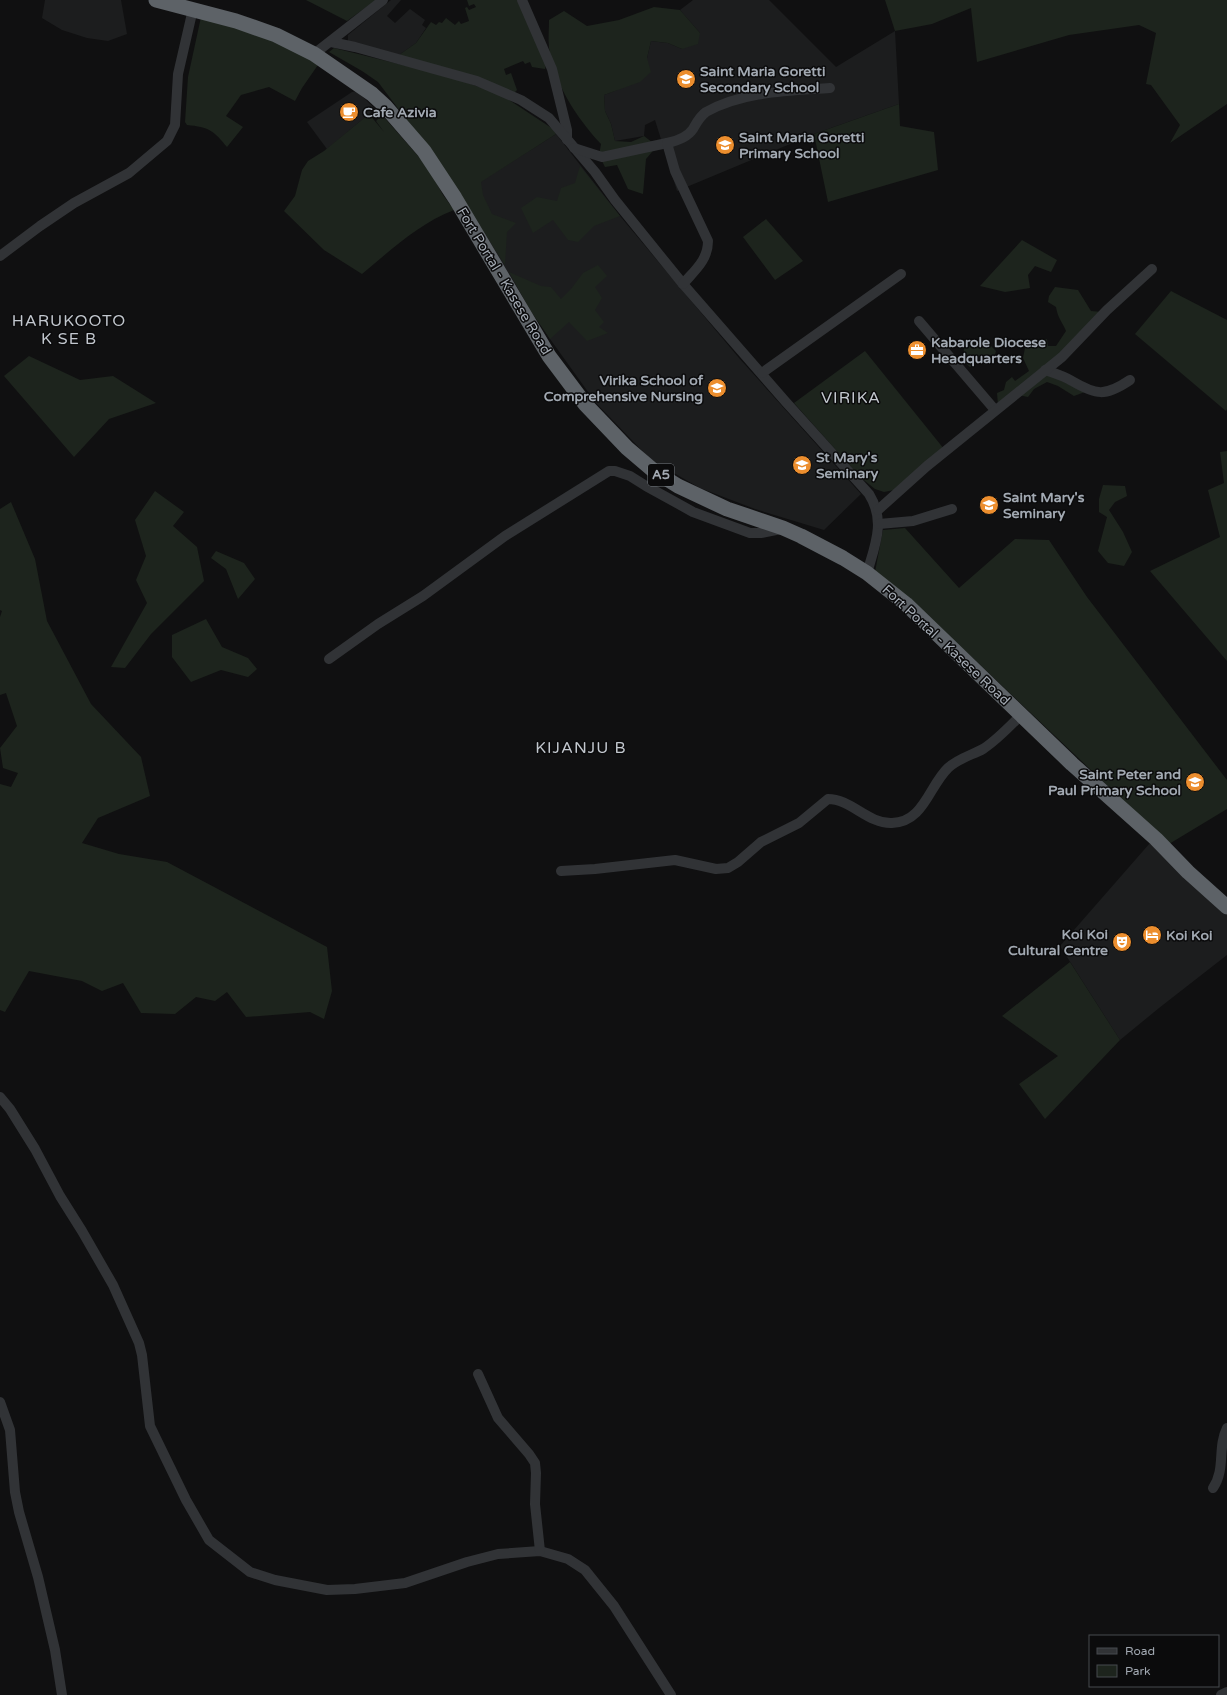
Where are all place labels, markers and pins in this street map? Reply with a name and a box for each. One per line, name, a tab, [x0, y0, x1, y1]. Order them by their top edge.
place label: Saint Maria Goretti Secondary School	[700, 63, 825, 96]
school or university icon: Saint Maria Goretti Secondary School	[675, 68, 697, 90]
cafe icon: Cafe Azivia	[338, 101, 360, 123]
place label: Cafe Azivia	[363, 104, 437, 121]
place label: Saint Maria Goretti Primary School	[739, 129, 864, 162]
school or university icon: Saint Maria Goretti Primary School	[714, 134, 736, 156]
place label: Kabarole Diocese Headquarters	[931, 334, 1046, 367]
office icon: Kabarole Diocese Headquarters	[906, 339, 928, 361]
place label: Virika School of Comprehensive Nursing	[544, 372, 704, 405]
school or university icon: Virika School of Comprehensive Nursing	[706, 377, 728, 399]
place label: St Mary's Seminary	[816, 449, 879, 482]
school or university icon: St Mary's Seminary	[791, 454, 813, 476]
place label: Saint Mary's Seminary	[1003, 489, 1085, 522]
school or university icon: Saint Mary's Seminary	[978, 494, 1000, 516]
place label: Saint Peter and Paul Primary School	[1048, 766, 1181, 799]
school or university icon: Saint Peter and Paul Primary School	[1184, 771, 1206, 793]
hotel icon: Koi Koi	[1141, 924, 1163, 946]
place label: Koi Koi Cultural Centre	[1008, 926, 1108, 959]
place label: Koi Koi	[1166, 927, 1212, 944]
theatre icon: Koi Koi Cultural Centre	[1111, 931, 1133, 953]

